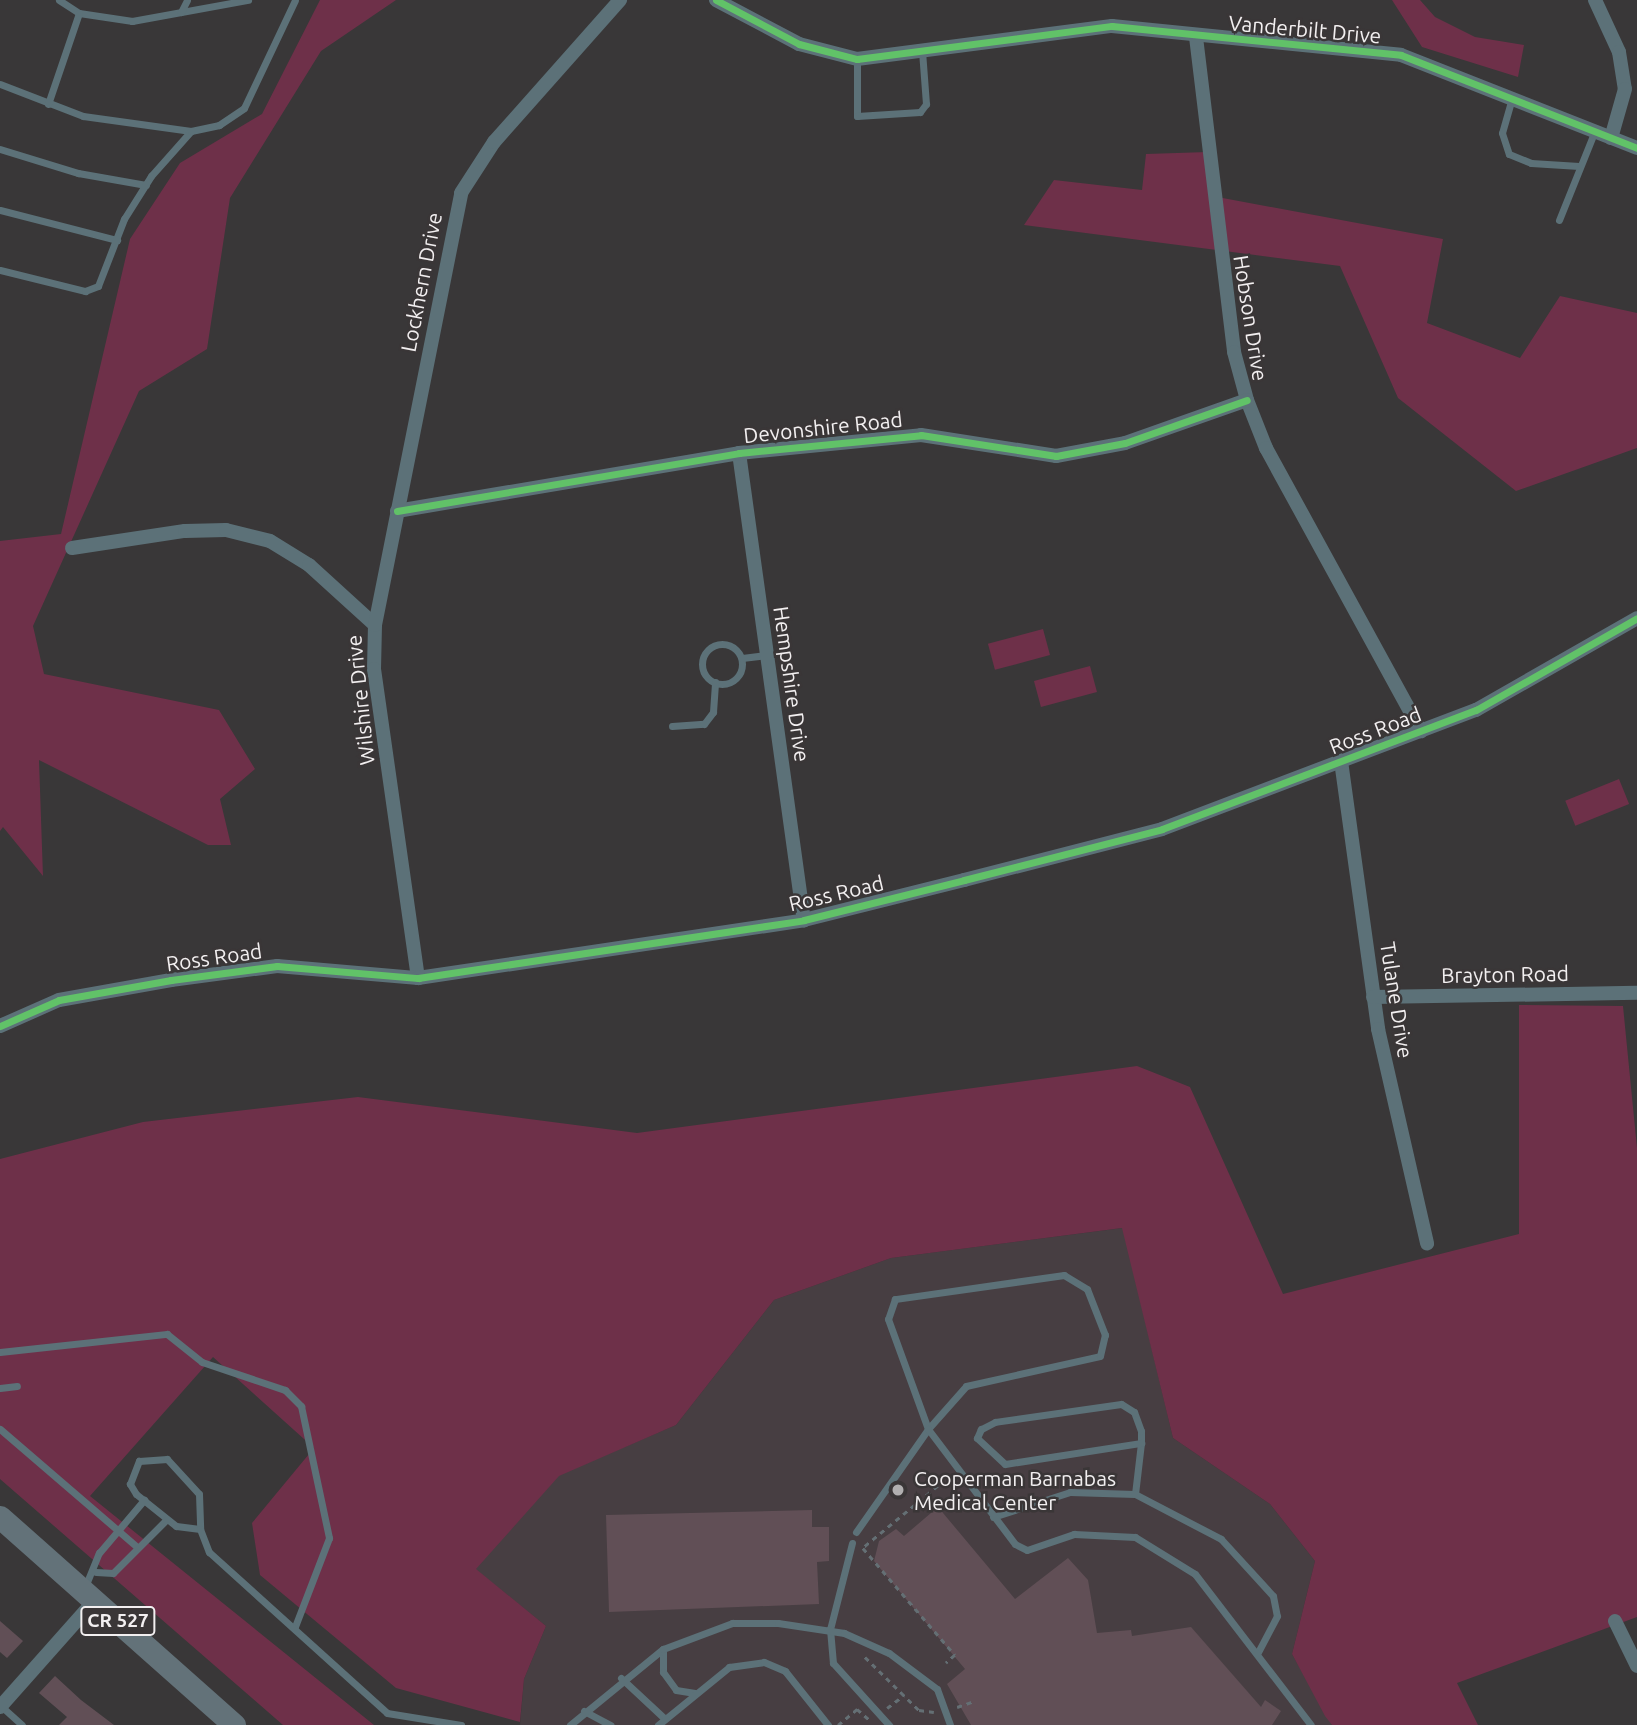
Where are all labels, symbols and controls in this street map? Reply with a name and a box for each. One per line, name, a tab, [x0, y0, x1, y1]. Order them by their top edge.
street label: Vanderbilt Drive	[1228, 10, 1382, 48]
street label: Lockhern Drive	[395, 210, 447, 354]
street label: Hobson Drive	[1229, 253, 1273, 383]
street label: Devonshire Road	[742, 406, 904, 448]
street label: Hempshire Drive	[769, 605, 815, 763]
street label: Wilshire Drive	[341, 634, 379, 766]
street label: Ross Road	[1325, 701, 1425, 759]
street label: Ross Road	[786, 870, 886, 916]
street label: Ross Road	[164, 938, 264, 976]
street label: Tulane Drive	[1375, 940, 1419, 1060]
street label: Brayton Road	[1441, 960, 1569, 988]
place label: Cooperman Barnabas Medical Center	[914, 1465, 1116, 1515]
marker: Cooperman Barnabas Medical Center	[888, 1480, 908, 1500]
road number: CR 527	[80, 1606, 156, 1637]

